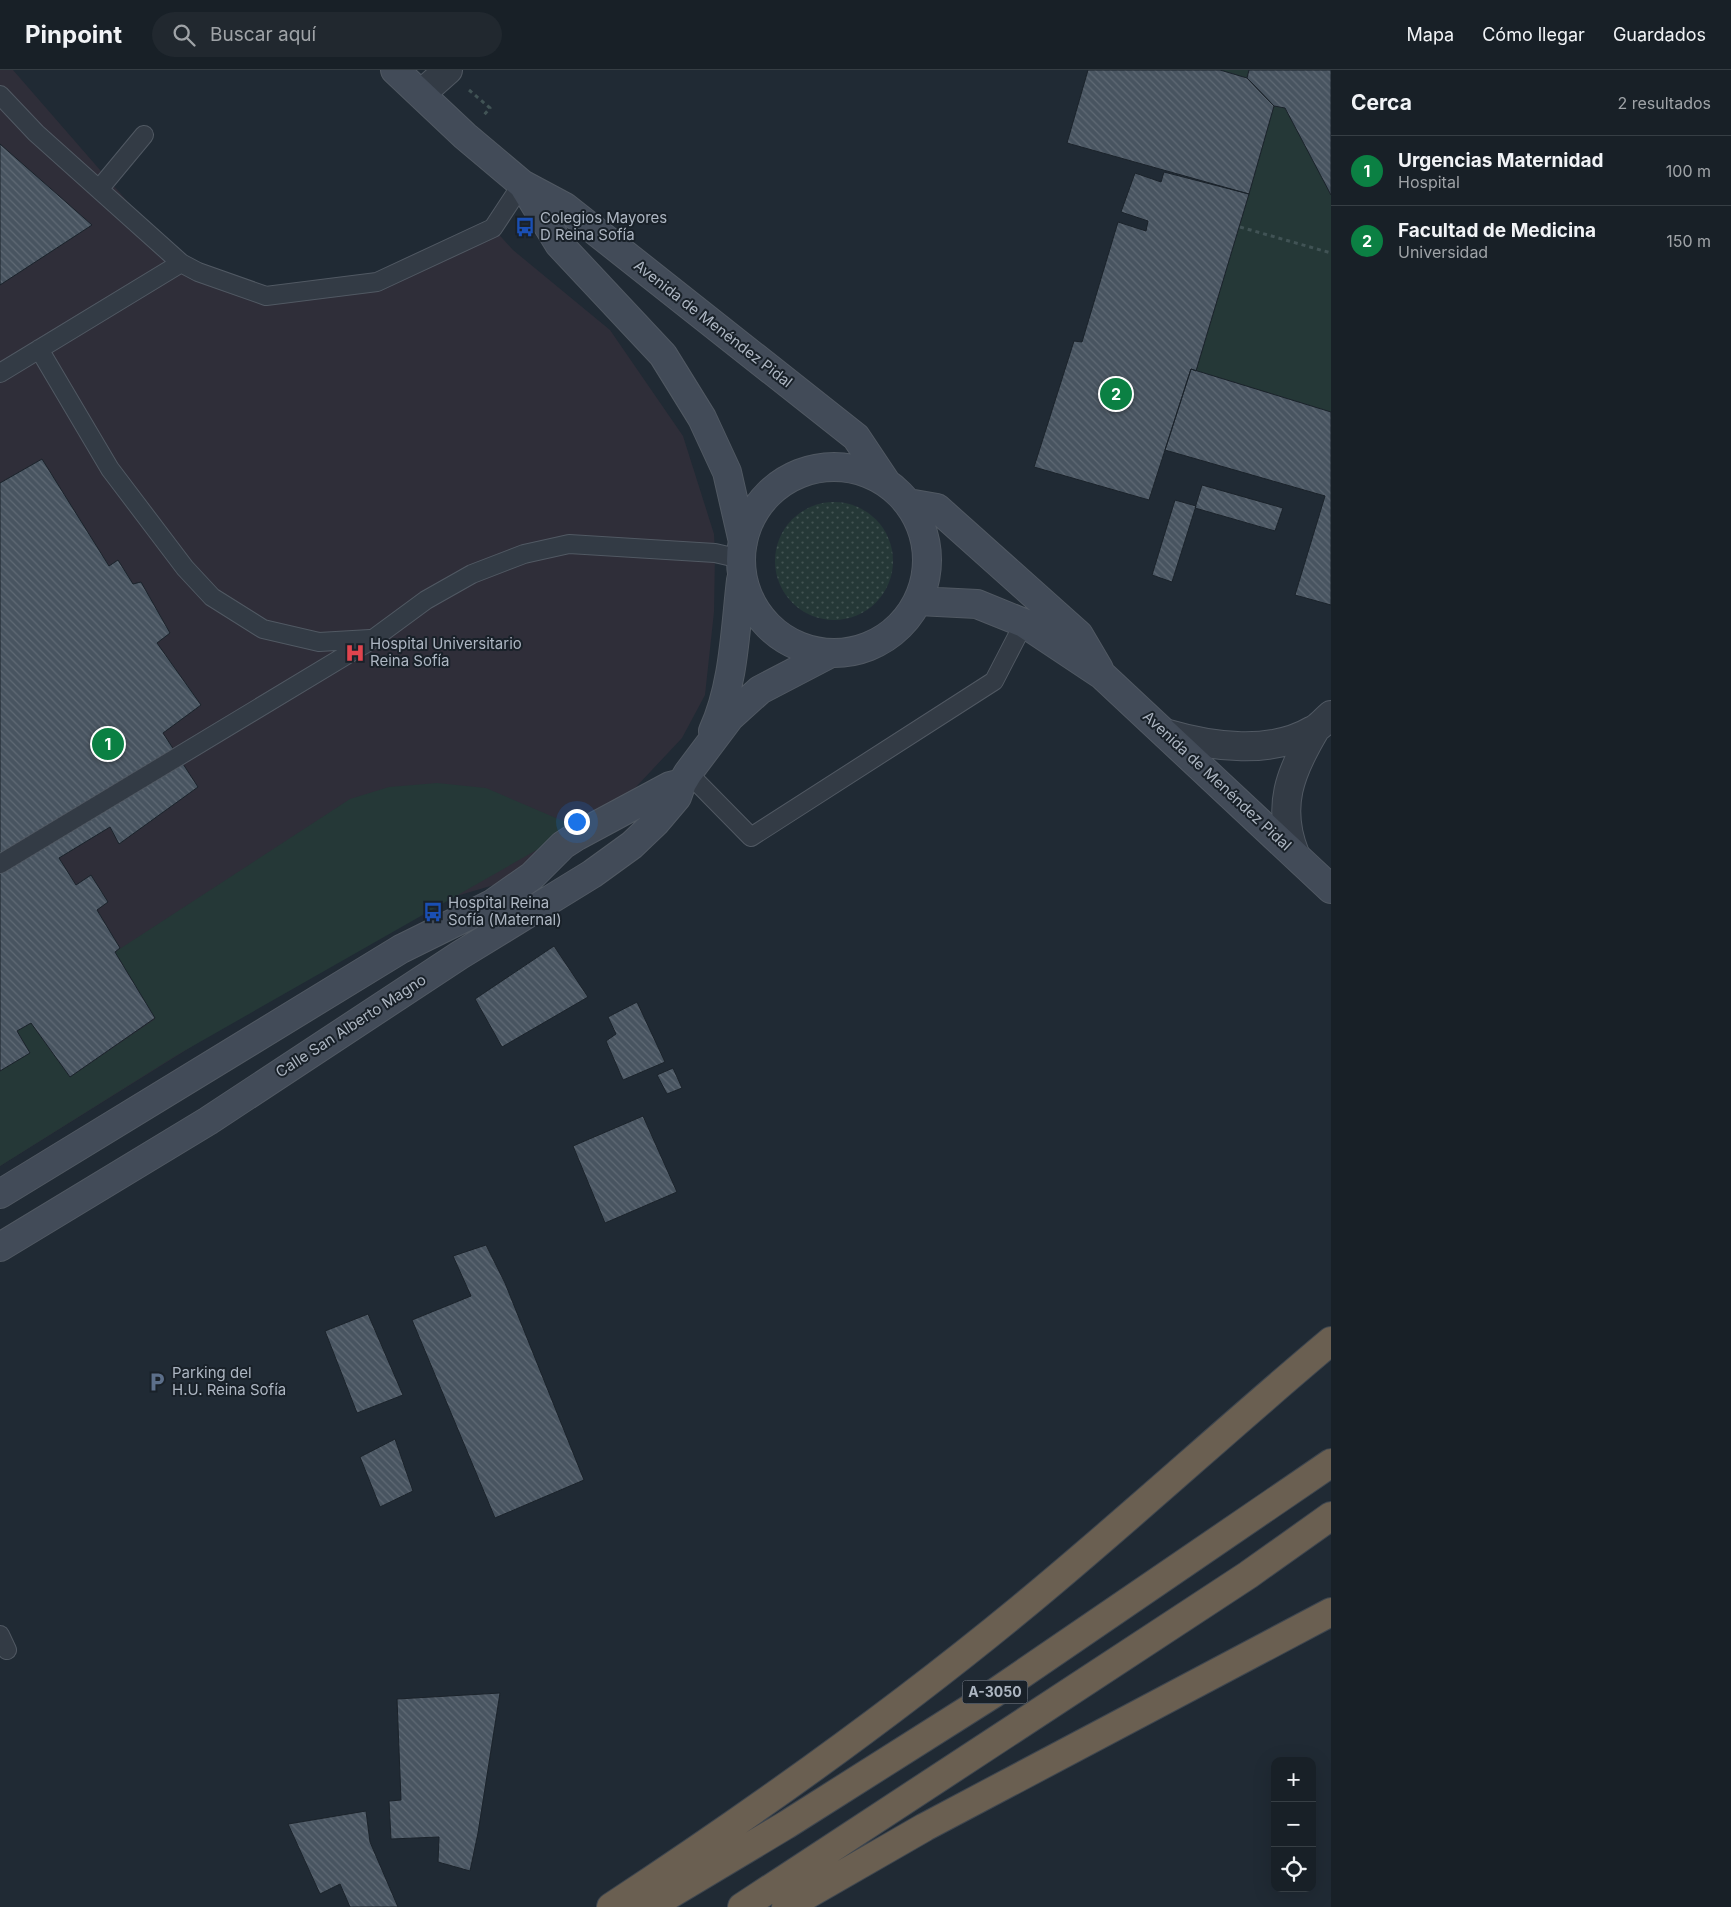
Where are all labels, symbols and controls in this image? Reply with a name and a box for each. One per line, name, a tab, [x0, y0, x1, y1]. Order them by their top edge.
search box	[152, 12, 502, 57]
text: Pinpoint	[25, 20, 122, 49]
icon: search	[170, 21, 198, 49]
text: Buscar aquí	[210, 23, 316, 46]
text: Mapa	[1407, 24, 1454, 45]
text: Cómo llegar	[1482, 24, 1585, 45]
text: Guardados	[1613, 24, 1706, 45]
text: Cerca	[1351, 90, 1412, 115]
text: 2 resultados	[1618, 93, 1711, 113]
text: Urgencias Maternidad	[1398, 149, 1604, 172]
text: 1	[1364, 161, 1370, 181]
text: 100 m	[1666, 161, 1711, 181]
text: Hospital	[1398, 172, 1460, 192]
place label: Colegios Mayores D Reina Sofía	[540, 208, 667, 244]
bus stop icon: Colegios Mayores D Reina Sofía	[514, 216, 536, 238]
text: Facultad de Medicina	[1398, 219, 1596, 242]
text: 2	[1362, 231, 1372, 251]
text: 150 m	[1666, 231, 1711, 251]
text: Universidad	[1398, 242, 1488, 262]
street label: Avenida de Menéndez Pidal	[630, 256, 796, 391]
pin: 2	[1100, 375, 1132, 413]
place label: Hospital Universitario Reina Sofía	[370, 634, 522, 670]
hospital icon: Hospital Universitario Reina Sofía	[344, 642, 366, 664]
street label: Avenida de Menéndez Pidal	[1139, 707, 1296, 854]
pin: 1	[92, 725, 124, 763]
your location	[564, 809, 590, 835]
place label: Hospital Reina Sofía (Maternal)	[448, 893, 562, 929]
bus stop icon: Hospital Reina Sofía (Maternal)	[422, 901, 444, 923]
street label: Calle San Alberto Magno	[272, 970, 430, 1081]
place label: Parking del H.U. Reina Sofía	[172, 1363, 286, 1399]
parking icon: Parking del H.U. Reina Sofía	[146, 1371, 168, 1393]
road number: A-3050	[962, 1680, 1028, 1704]
map controls	[1271, 1757, 1316, 1892]
button: +	[1271, 1757, 1316, 1802]
button: −	[1271, 1802, 1316, 1847]
button: locate	[1271, 1847, 1316, 1892]

